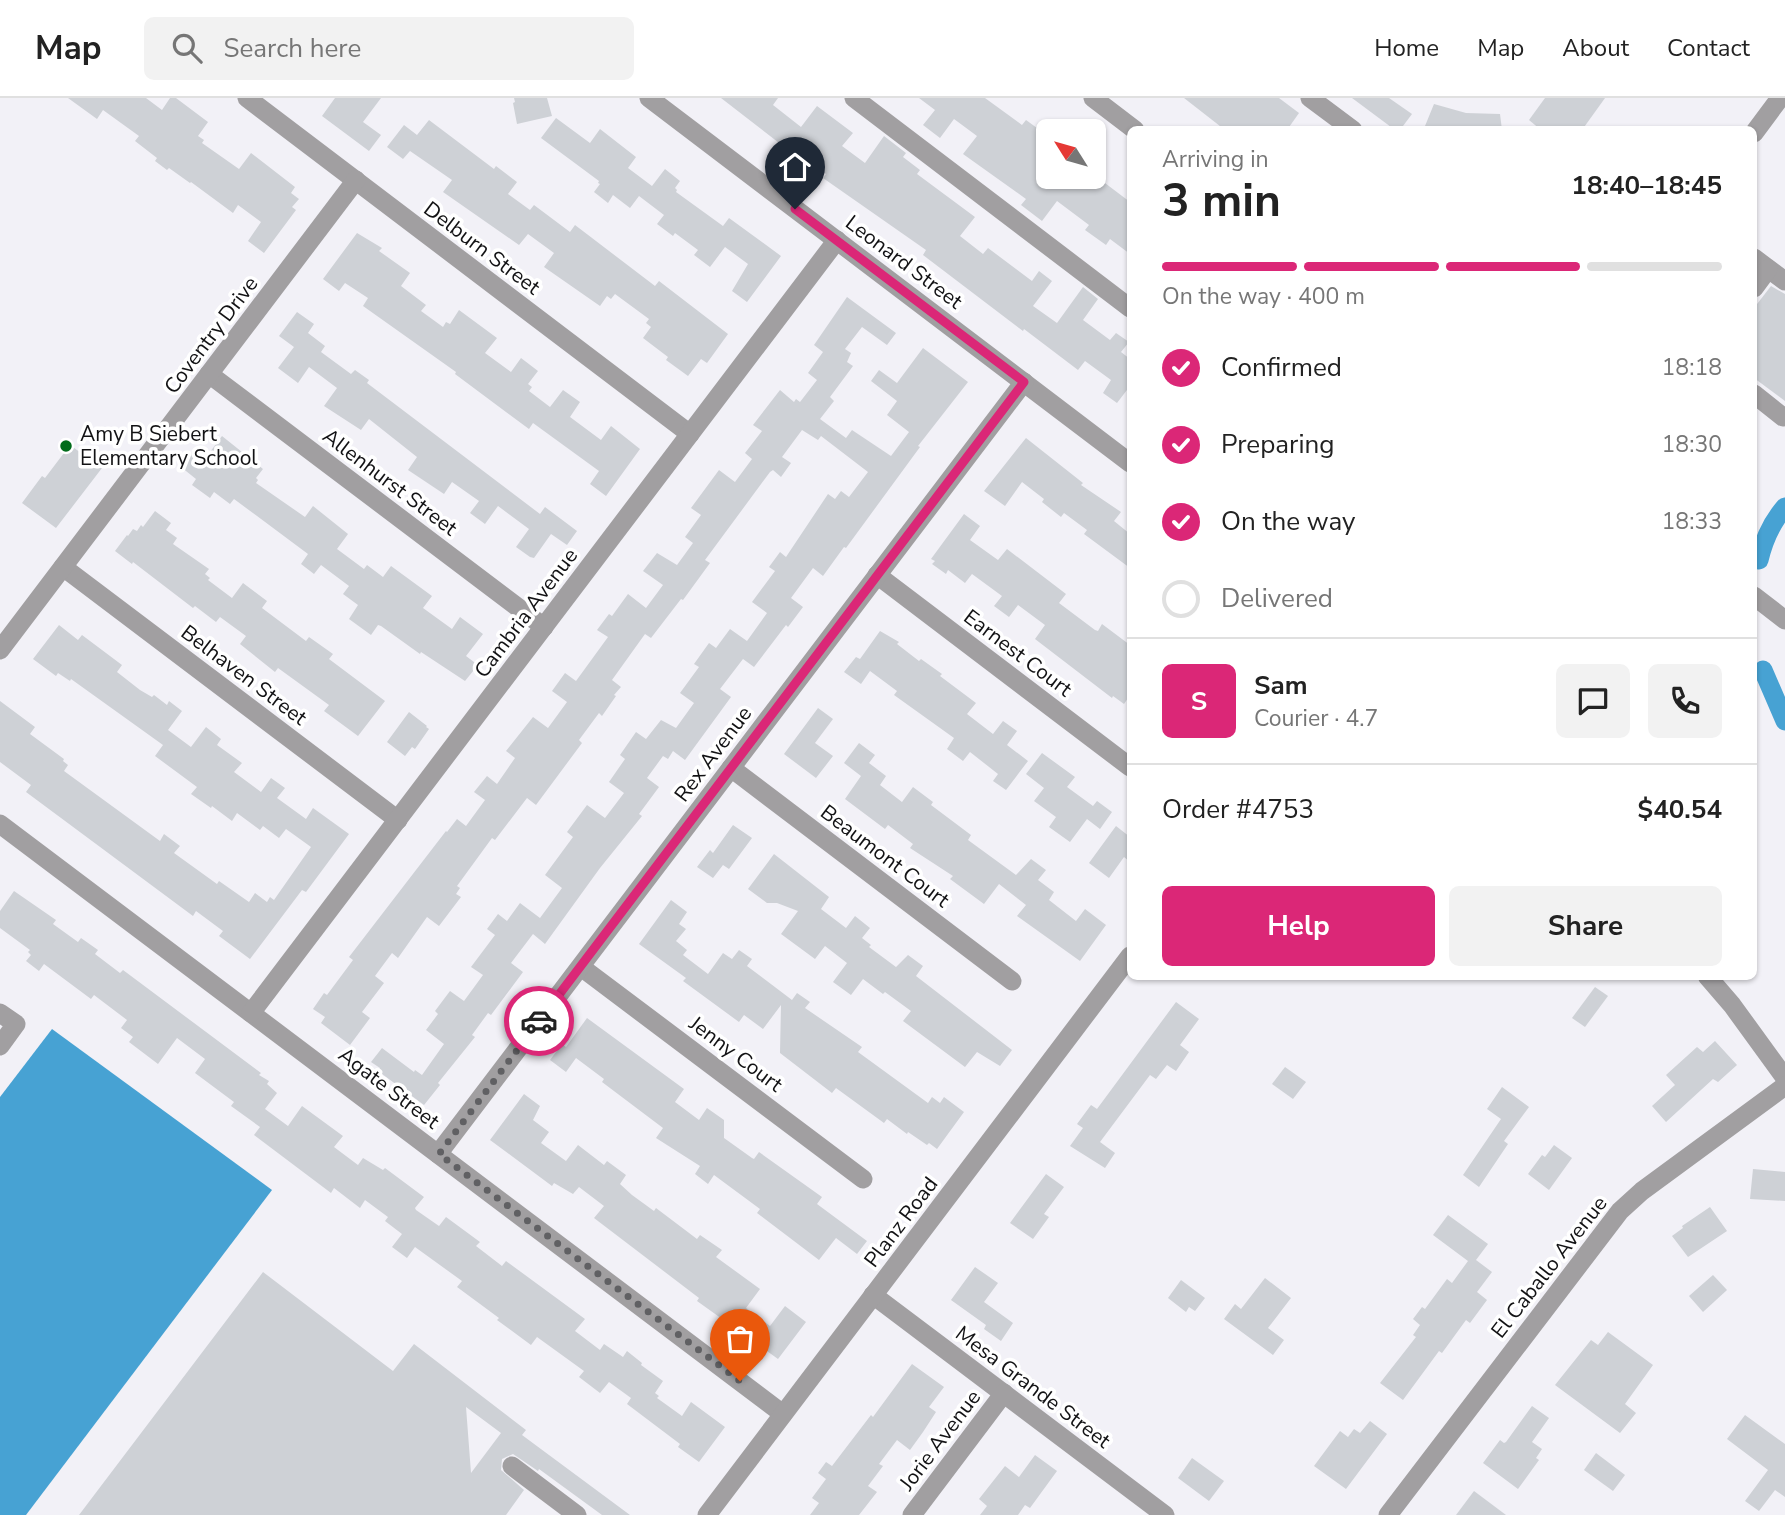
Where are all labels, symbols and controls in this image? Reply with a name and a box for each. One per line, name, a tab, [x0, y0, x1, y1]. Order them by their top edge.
search box	[144, 17, 634, 80]
text: Map	[35, 26, 102, 71]
icon: search	[168, 29, 206, 67]
text: Search here	[224, 31, 361, 66]
text: Home	[1374, 32, 1439, 64]
text: Map	[1477, 32, 1524, 64]
text: About	[1562, 32, 1629, 64]
text: Contact	[1667, 32, 1750, 64]
north arrow	[1036, 119, 1106, 189]
map controls	[1036, 119, 1106, 189]
pin	[765, 137, 825, 209]
text: Arriving in	[1162, 144, 1269, 175]
icon: home	[776, 148, 814, 186]
text: 18:40–18:45	[1571, 168, 1722, 203]
text: 3 min	[1162, 169, 1281, 232]
street label: Delburn Street	[418, 195, 546, 301]
street label: Leonard Street	[840, 209, 969, 316]
street label: Coventry Drive	[158, 271, 264, 399]
text: On the way · 400 m	[1162, 281, 1365, 312]
icon: check	[1162, 349, 1200, 387]
text: Confirmed	[1221, 350, 1342, 385]
text: 18:18	[1662, 352, 1722, 383]
place label: Amy B Siebert Elementary School	[80, 420, 258, 472]
street label: Allenhurst Street	[317, 422, 464, 542]
icon: check	[1162, 426, 1200, 464]
text: Preparing	[1221, 427, 1334, 462]
text: 18:30	[1662, 429, 1722, 460]
marker: Amy B Siebert Elementary School	[58, 438, 74, 454]
icon: check	[1162, 503, 1200, 541]
text: On the way	[1221, 504, 1355, 539]
text: 18:33	[1662, 506, 1722, 537]
street label: Cambria Avenue	[468, 542, 584, 684]
text: Delivered	[1221, 581, 1333, 616]
street label: Earnest Court	[958, 603, 1078, 703]
street label: Belhaven Street	[175, 618, 313, 732]
button: chat	[1556, 664, 1630, 738]
button: phone	[1648, 664, 1722, 738]
text: Sam	[1254, 668, 1307, 703]
text: S	[1191, 684, 1207, 719]
street label: Rex Avenue	[668, 701, 758, 807]
text: Courier · 4.7	[1254, 703, 1378, 734]
text: Order #4753	[1162, 792, 1314, 827]
text: $40.54	[1638, 792, 1722, 827]
street label: Beaumont Court	[815, 798, 956, 914]
button: Help	[1162, 886, 1435, 966]
button: Share	[1449, 886, 1722, 966]
courier	[504, 986, 574, 1056]
icon: car	[520, 1002, 558, 1040]
street label: Jenny Court	[683, 1009, 789, 1099]
street label: Agate Street	[333, 1041, 446, 1136]
street label: Planz Road	[858, 1171, 944, 1273]
street label: El Caballo Avenue	[1485, 1190, 1613, 1344]
pin	[710, 1309, 770, 1381]
street label: Mesa Grande Street	[950, 1319, 1117, 1455]
icon: bag	[721, 1320, 759, 1358]
street label: Jorie Avenue	[892, 1384, 987, 1497]

